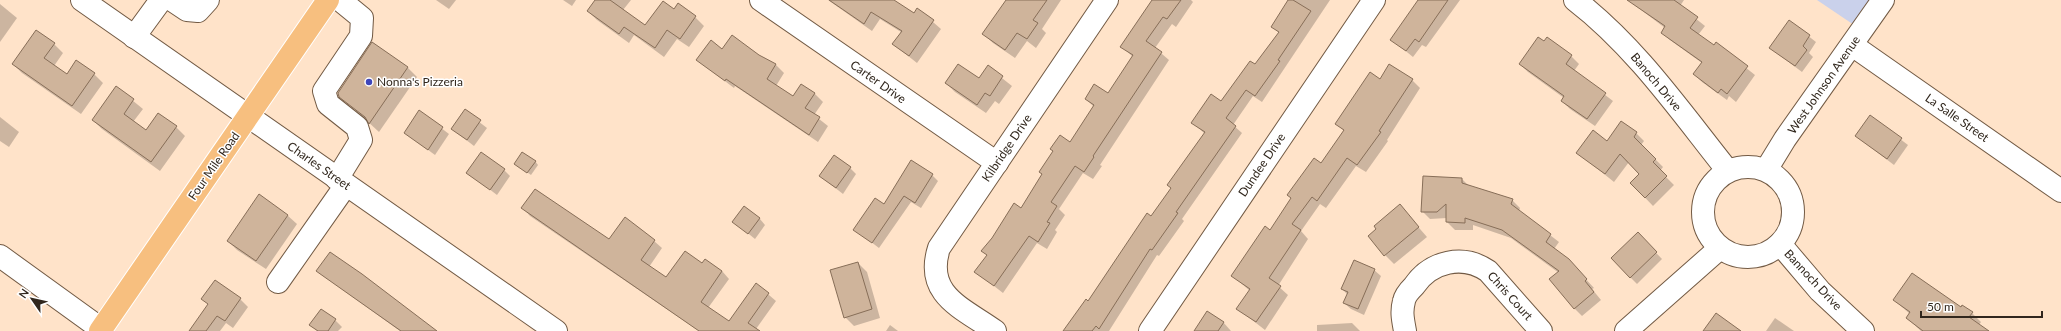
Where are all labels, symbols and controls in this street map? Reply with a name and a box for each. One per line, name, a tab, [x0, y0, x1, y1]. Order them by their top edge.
street label: West Johnson Avenue	[1784, 33, 1863, 137]
street label: Banoch Drive	[1628, 50, 1685, 114]
street label: Carter Drive	[847, 57, 909, 106]
place label: Nonna's Pizzeria	[377, 74, 463, 89]
marker: Nonna's Pizzeria	[364, 77, 374, 87]
street label: La Salle Street	[1923, 90, 1993, 145]
street label: Kilbridge Drive	[978, 111, 1035, 184]
street label: Four Mile Road	[185, 129, 243, 203]
street label: Dundee Drive	[1235, 130, 1288, 199]
street label: Charles Street	[285, 138, 354, 193]
street label: Bannoch Drive	[1781, 246, 1845, 313]
street label: Chris Court	[1485, 268, 1537, 324]
north arrow	[12, 279, 52, 319]
text: N	[16, 286, 31, 300]
scale bar	[1921, 293, 2042, 319]
text: 50 m	[1927, 299, 1954, 314]

